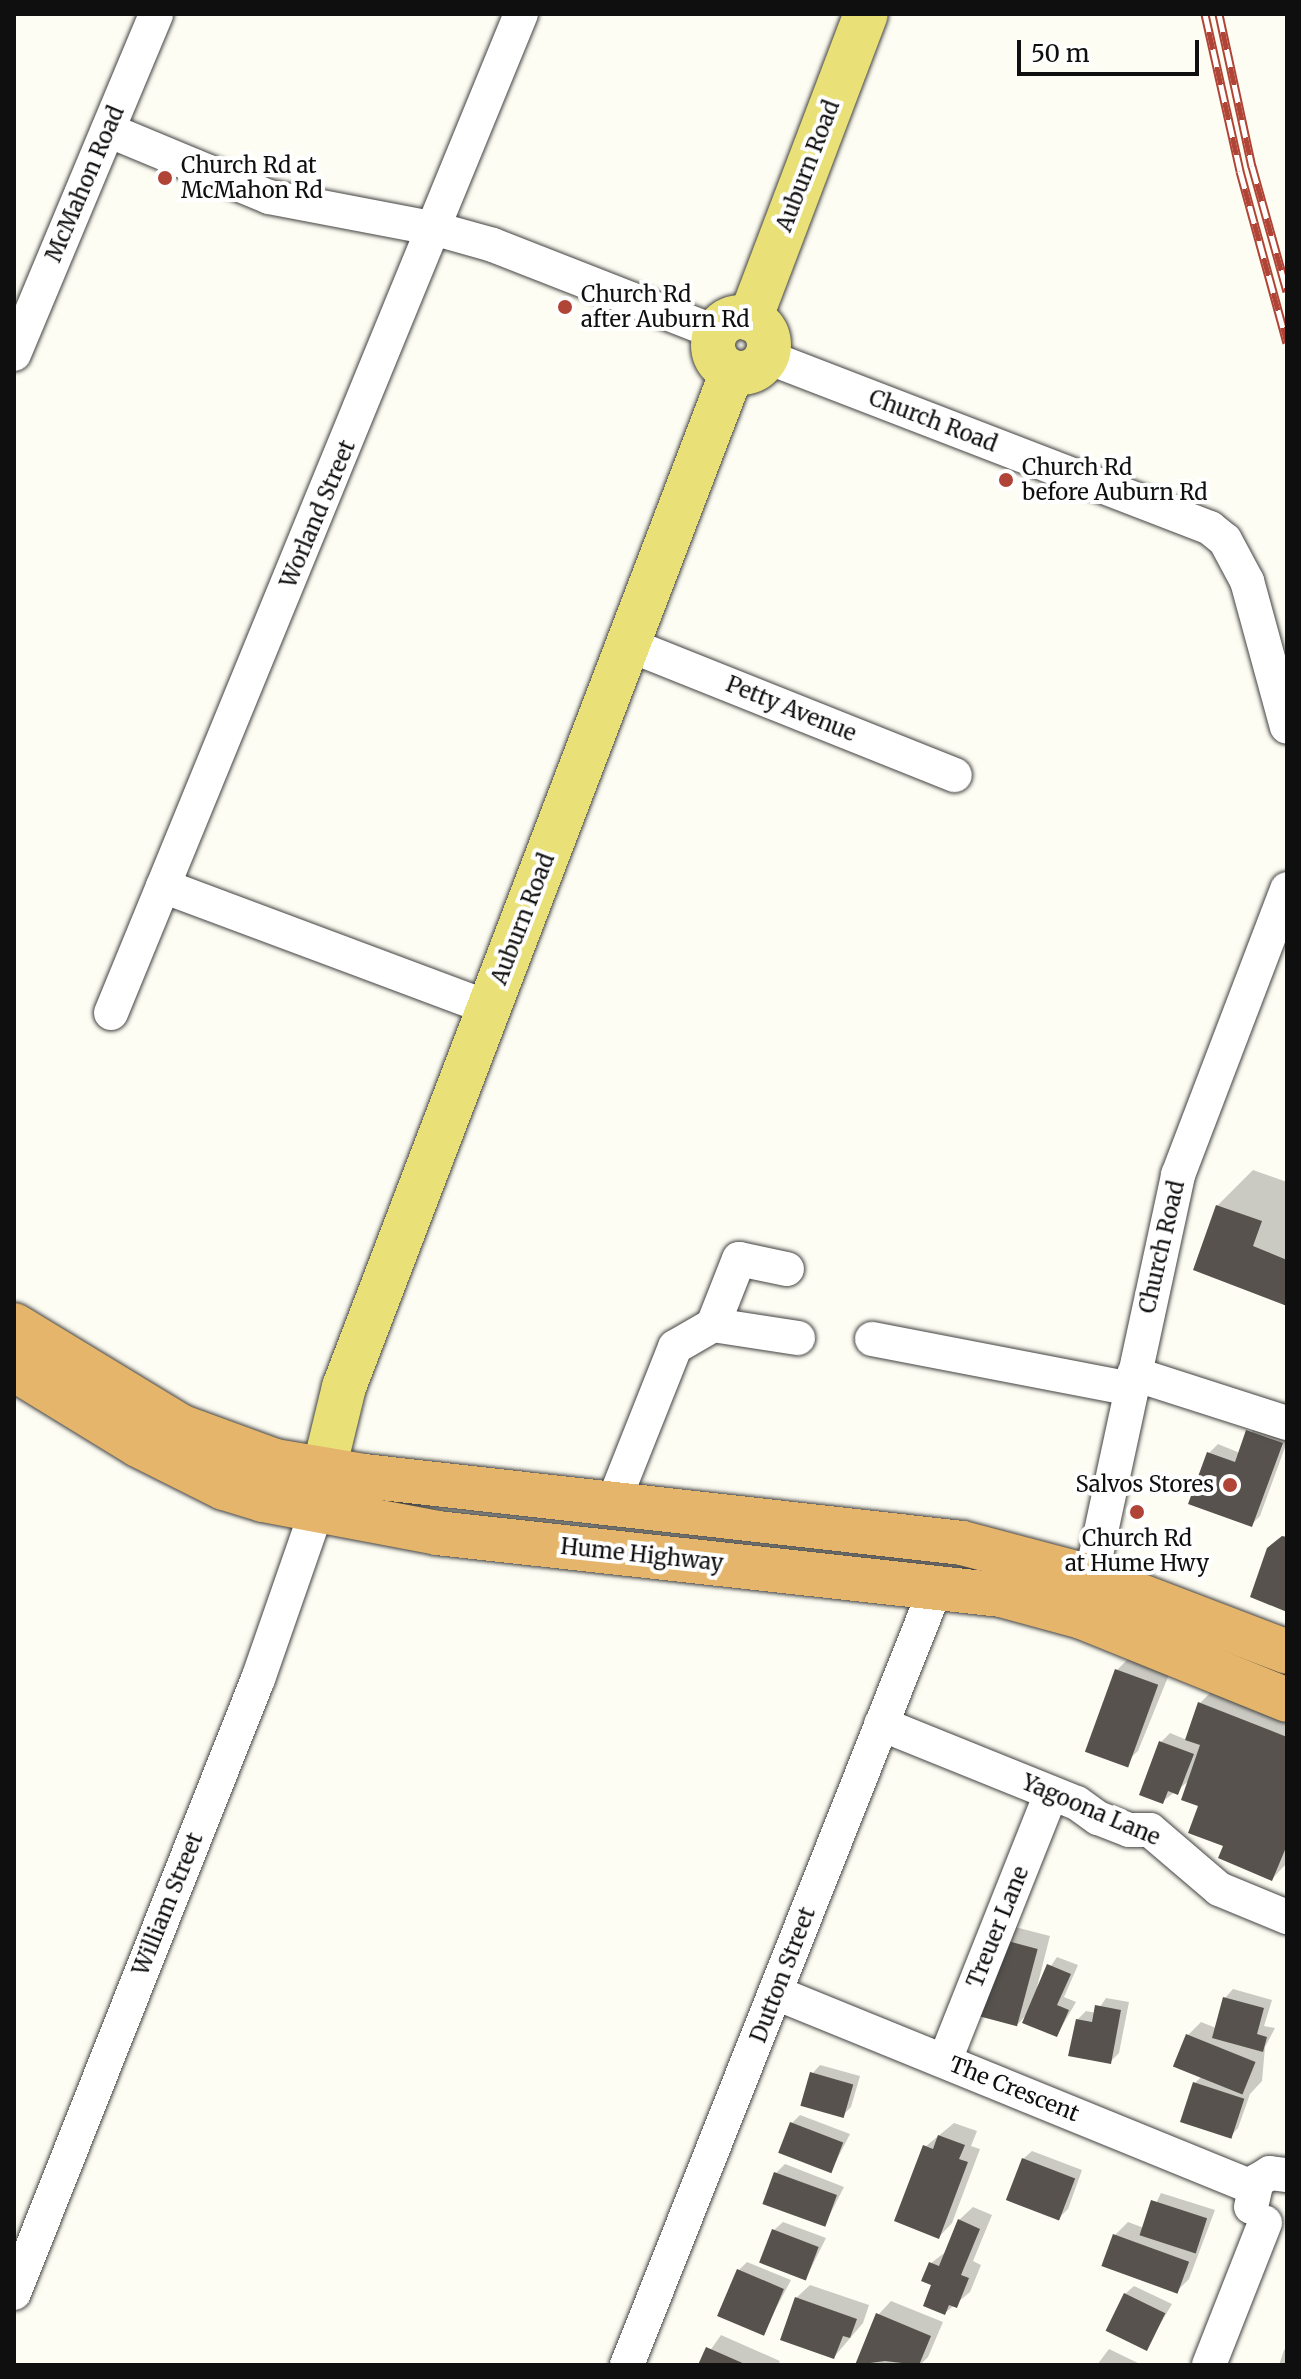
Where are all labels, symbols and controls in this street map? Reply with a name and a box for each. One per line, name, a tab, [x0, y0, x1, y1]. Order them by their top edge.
scale bar	[1021, 24, 1203, 74]
text: 50 m	[1031, 38, 1090, 69]
street label: Auburn Road	[771, 97, 845, 235]
street label: McMahon Road	[40, 102, 130, 266]
place label: Church Rd at McMahon Rd	[181, 152, 323, 204]
marker: Church Rd at McMahon Rd	[156, 169, 174, 187]
place label: Church Rd after Auburn Rd	[581, 281, 750, 332]
marker: Church Rd after Auburn Rd	[556, 298, 574, 316]
street label: Church Road	[865, 384, 1001, 458]
street label: Worland Street	[275, 436, 361, 592]
place label: Church Rd before Auburn Rd	[1022, 454, 1208, 506]
marker: Church Rd before Auburn Rd	[997, 471, 1015, 489]
street label: Petty Avenue	[722, 671, 860, 747]
street label: Auburn Road	[486, 850, 560, 988]
street label: Church Road	[1134, 1178, 1190, 1316]
place label: Salvos Stores	[1075, 1472, 1214, 1498]
marker: Salvos Stores	[1221, 1476, 1239, 1494]
marker: Church Rd at Hume Hwy	[1128, 1503, 1146, 1521]
place label: Church Rd at Hume Hwy	[1065, 1525, 1209, 1576]
street label: Hume Highway	[559, 1533, 725, 1577]
street label: Yagoona Lane	[1018, 1769, 1164, 1851]
street label: William Street	[127, 1829, 209, 1979]
street label: Treuer Lane	[962, 1862, 1034, 1992]
street label: Dutton Street	[745, 1904, 821, 2046]
street label: The Crescent	[945, 2051, 1083, 2127]

